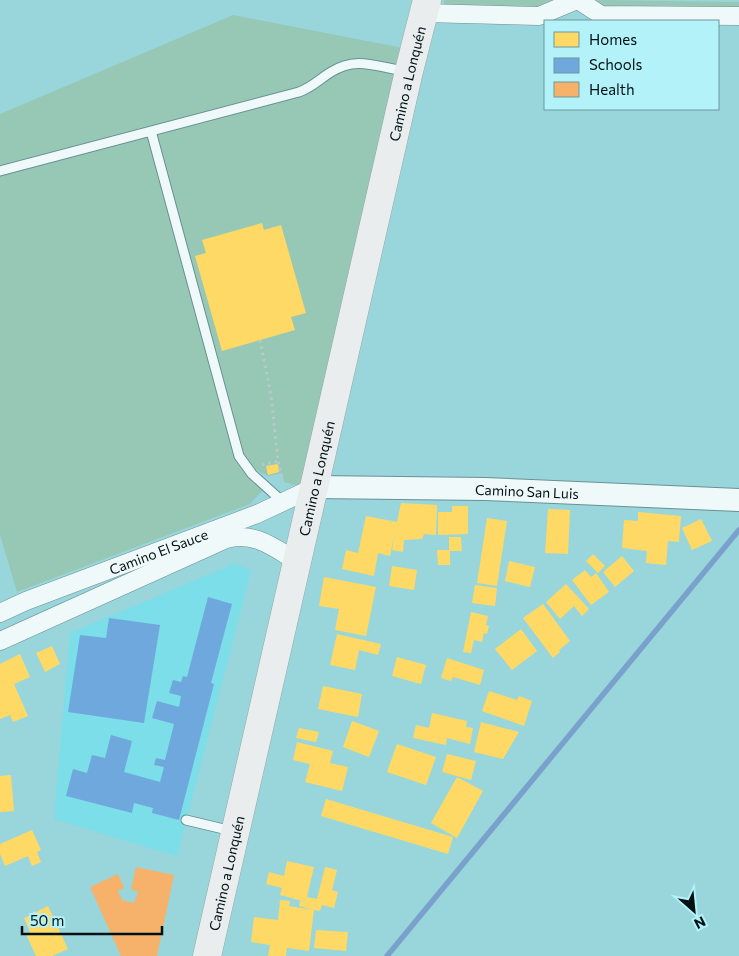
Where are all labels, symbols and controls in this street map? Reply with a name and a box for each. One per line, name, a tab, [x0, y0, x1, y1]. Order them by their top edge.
legend	[544, 20, 719, 110]
street label: Camino a Lonquén	[385, 24, 429, 143]
text: Homes	[589, 30, 637, 48]
text: Schools	[589, 55, 643, 73]
text: Health	[589, 80, 635, 98]
street label: Camino a Lonquén	[295, 419, 337, 538]
street label: Camino San Luis	[475, 480, 579, 502]
street label: Camino El Sauce	[107, 525, 210, 577]
street label: Camino a Lonquén	[205, 814, 247, 932]
north arrow	[669, 886, 719, 936]
scale bar	[22, 904, 162, 936]
text: 50 m	[30, 911, 64, 929]
text: N	[692, 913, 709, 933]

